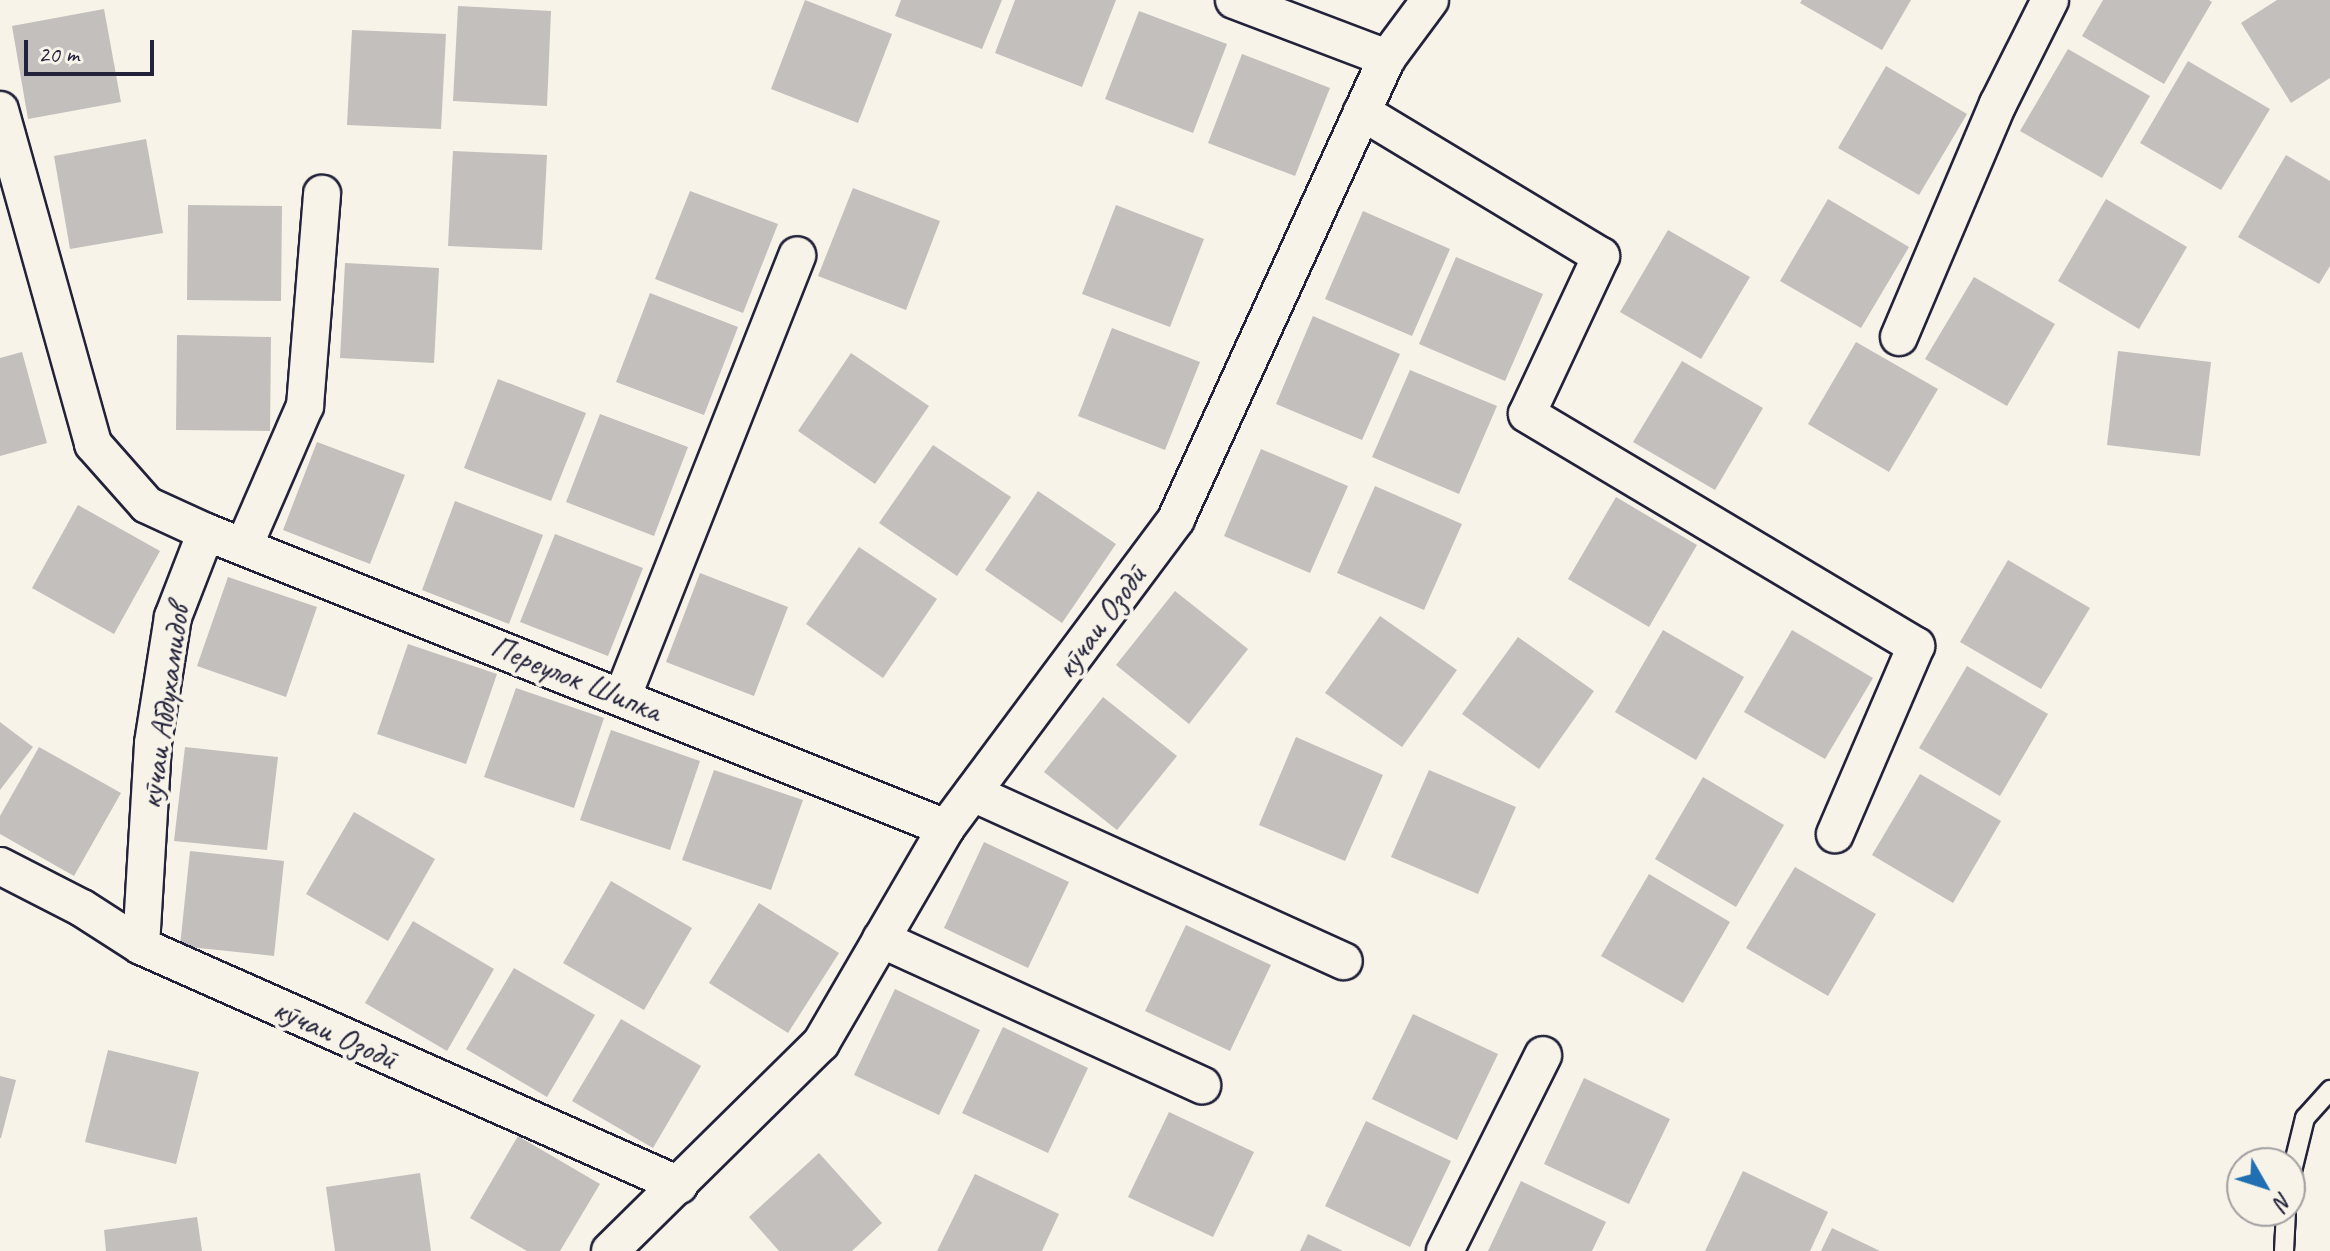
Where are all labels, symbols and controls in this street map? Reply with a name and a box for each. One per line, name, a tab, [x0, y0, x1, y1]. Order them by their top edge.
scale bar	[28, 24, 158, 74]
text: 20 m	[38, 39, 79, 69]
street label: кӯчаи Озодӣ	[1047, 558, 1155, 686]
street label: кӯчаи Абдухамидов	[132, 605, 198, 809]
street label: Переулок Шипка	[486, 628, 666, 730]
street label: кӯчаи Озодӣ	[268, 990, 402, 1078]
north arrow	[2226, 1147, 2306, 1227]
text: N	[2268, 1187, 2298, 1215]

